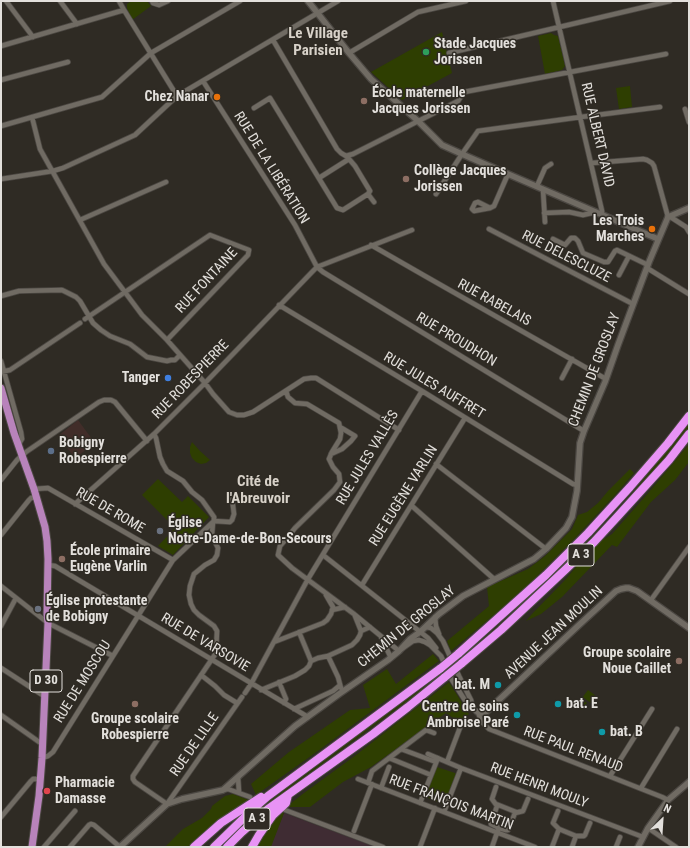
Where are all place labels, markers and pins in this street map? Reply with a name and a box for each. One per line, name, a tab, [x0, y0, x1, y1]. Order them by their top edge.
place label: Stade Jacques Jorissen	[434, 36, 516, 68]
marker: Stade Jacques Jorissen	[421, 47, 431, 57]
place label: École maternelle Jacques Jorissen	[372, 85, 470, 118]
place label: Chez Nanar	[145, 89, 209, 105]
marker: Chez Nanar	[212, 92, 222, 102]
marker: École maternelle Jacques Jorissen	[359, 96, 369, 106]
place label: Collège Jacques Jorissen	[414, 163, 506, 196]
marker: Collège Jacques Jorissen	[401, 174, 411, 184]
place label: Les Trois Marches	[593, 213, 644, 246]
marker: Les Trois Marches	[647, 224, 657, 234]
place label: Tanger	[122, 370, 160, 386]
marker: Tanger	[163, 373, 173, 383]
place label: Bobigny Robespierre	[59, 435, 127, 468]
marker: Bobigny Robespierre	[46, 446, 56, 456]
place label: Église Notre-Dame-de-Bon-Secours	[168, 515, 332, 548]
marker: Église Notre-Dame-de-Bon-Secours	[155, 526, 165, 536]
place label: École primaire Eugène Varlin	[70, 543, 150, 576]
marker: École primaire Eugène Varlin	[57, 554, 67, 564]
place label: Église protestante de Bobigny	[46, 593, 148, 626]
marker: Église protestante de Bobigny	[33, 604, 43, 614]
place label: Groupe scolaire Noue Caillet	[583, 645, 671, 678]
marker: Groupe scolaire Noue Caillet	[674, 656, 684, 666]
place label: bat. M	[454, 677, 490, 693]
marker: bat. M	[493, 680, 503, 690]
place label: bat. E	[566, 696, 598, 712]
marker: Groupe scolaire Robespierre	[130, 699, 140, 709]
place label: Centre de soins Ambroise Paré	[422, 699, 509, 732]
marker: bat. E	[553, 699, 563, 709]
marker: Centre de soins Ambroise Paré	[512, 710, 522, 720]
place label: Groupe scolaire Robespierre	[91, 711, 179, 744]
place label: bat. B	[610, 724, 643, 740]
marker: bat. B	[597, 727, 607, 737]
place label: Pharmacie Damasse	[55, 775, 115, 808]
marker: Pharmacie Damasse	[42, 786, 52, 796]

